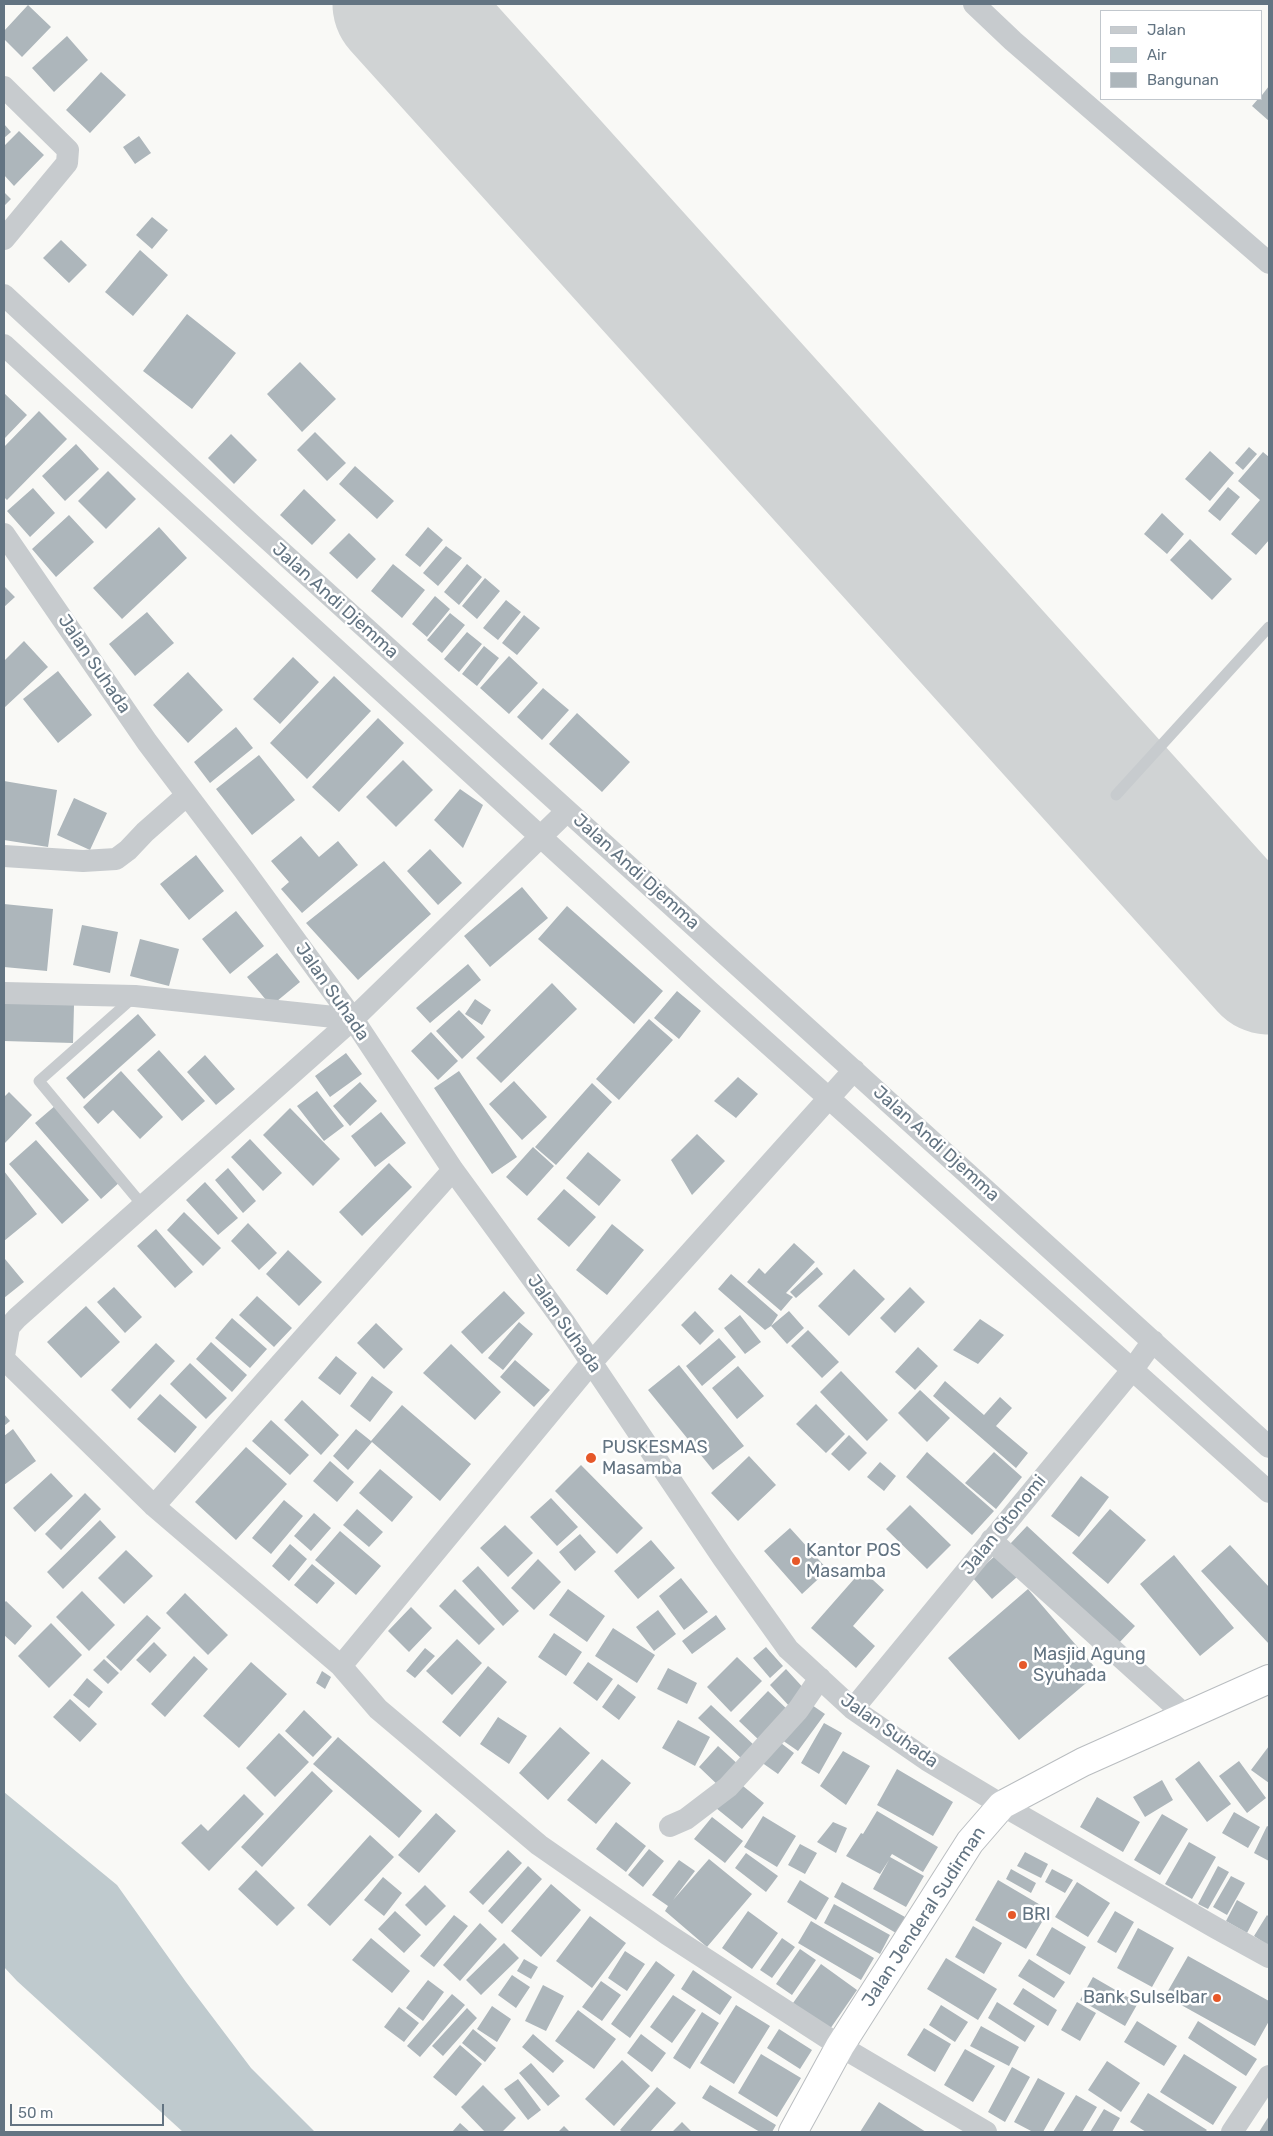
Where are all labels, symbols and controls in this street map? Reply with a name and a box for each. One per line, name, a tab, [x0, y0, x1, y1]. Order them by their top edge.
legend	[1100, 10, 1263, 100]
text: Jalan	[1147, 21, 1186, 39]
text: Air	[1147, 46, 1166, 64]
text: Bangunan	[1147, 71, 1219, 89]
street label: Jalan Andi Djemma	[267, 539, 403, 663]
street label: Jalan Suhada	[53, 611, 135, 717]
street label: Jalan Andi Djemma	[568, 810, 704, 934]
street label: Jalan Suhada	[290, 939, 374, 1045]
street label: Jalan Andi Djemma	[868, 1082, 1004, 1206]
street label: Jalan Suhada	[522, 1271, 606, 1377]
place label: PUSKESMAS Masamba	[602, 1437, 708, 1480]
marker: PUSKESMAS Masamba	[584, 1451, 598, 1465]
street label: Jalan Otonomi	[957, 1471, 1051, 1579]
place label: Kantor POS Masamba	[806, 1540, 901, 1582]
marker: Kantor POS Masamba	[790, 1555, 802, 1567]
place label: Masjid Agung Syuhada	[1033, 1644, 1146, 1686]
marker: Masjid Agung Syuhada	[1017, 1659, 1029, 1671]
street label: Jalan Suhada	[836, 1689, 942, 1773]
street label: Jalan Jenderal Sudirman	[858, 1823, 990, 2011]
place label: BRI	[1022, 1904, 1051, 1926]
marker: BRI	[1006, 1909, 1018, 1921]
place label: Bank Sulselbar	[1083, 1987, 1207, 2009]
marker: Bank Sulselbar	[1211, 1992, 1223, 2004]
scale bar	[12, 2094, 166, 2126]
text: 50 m	[18, 2104, 53, 2122]

